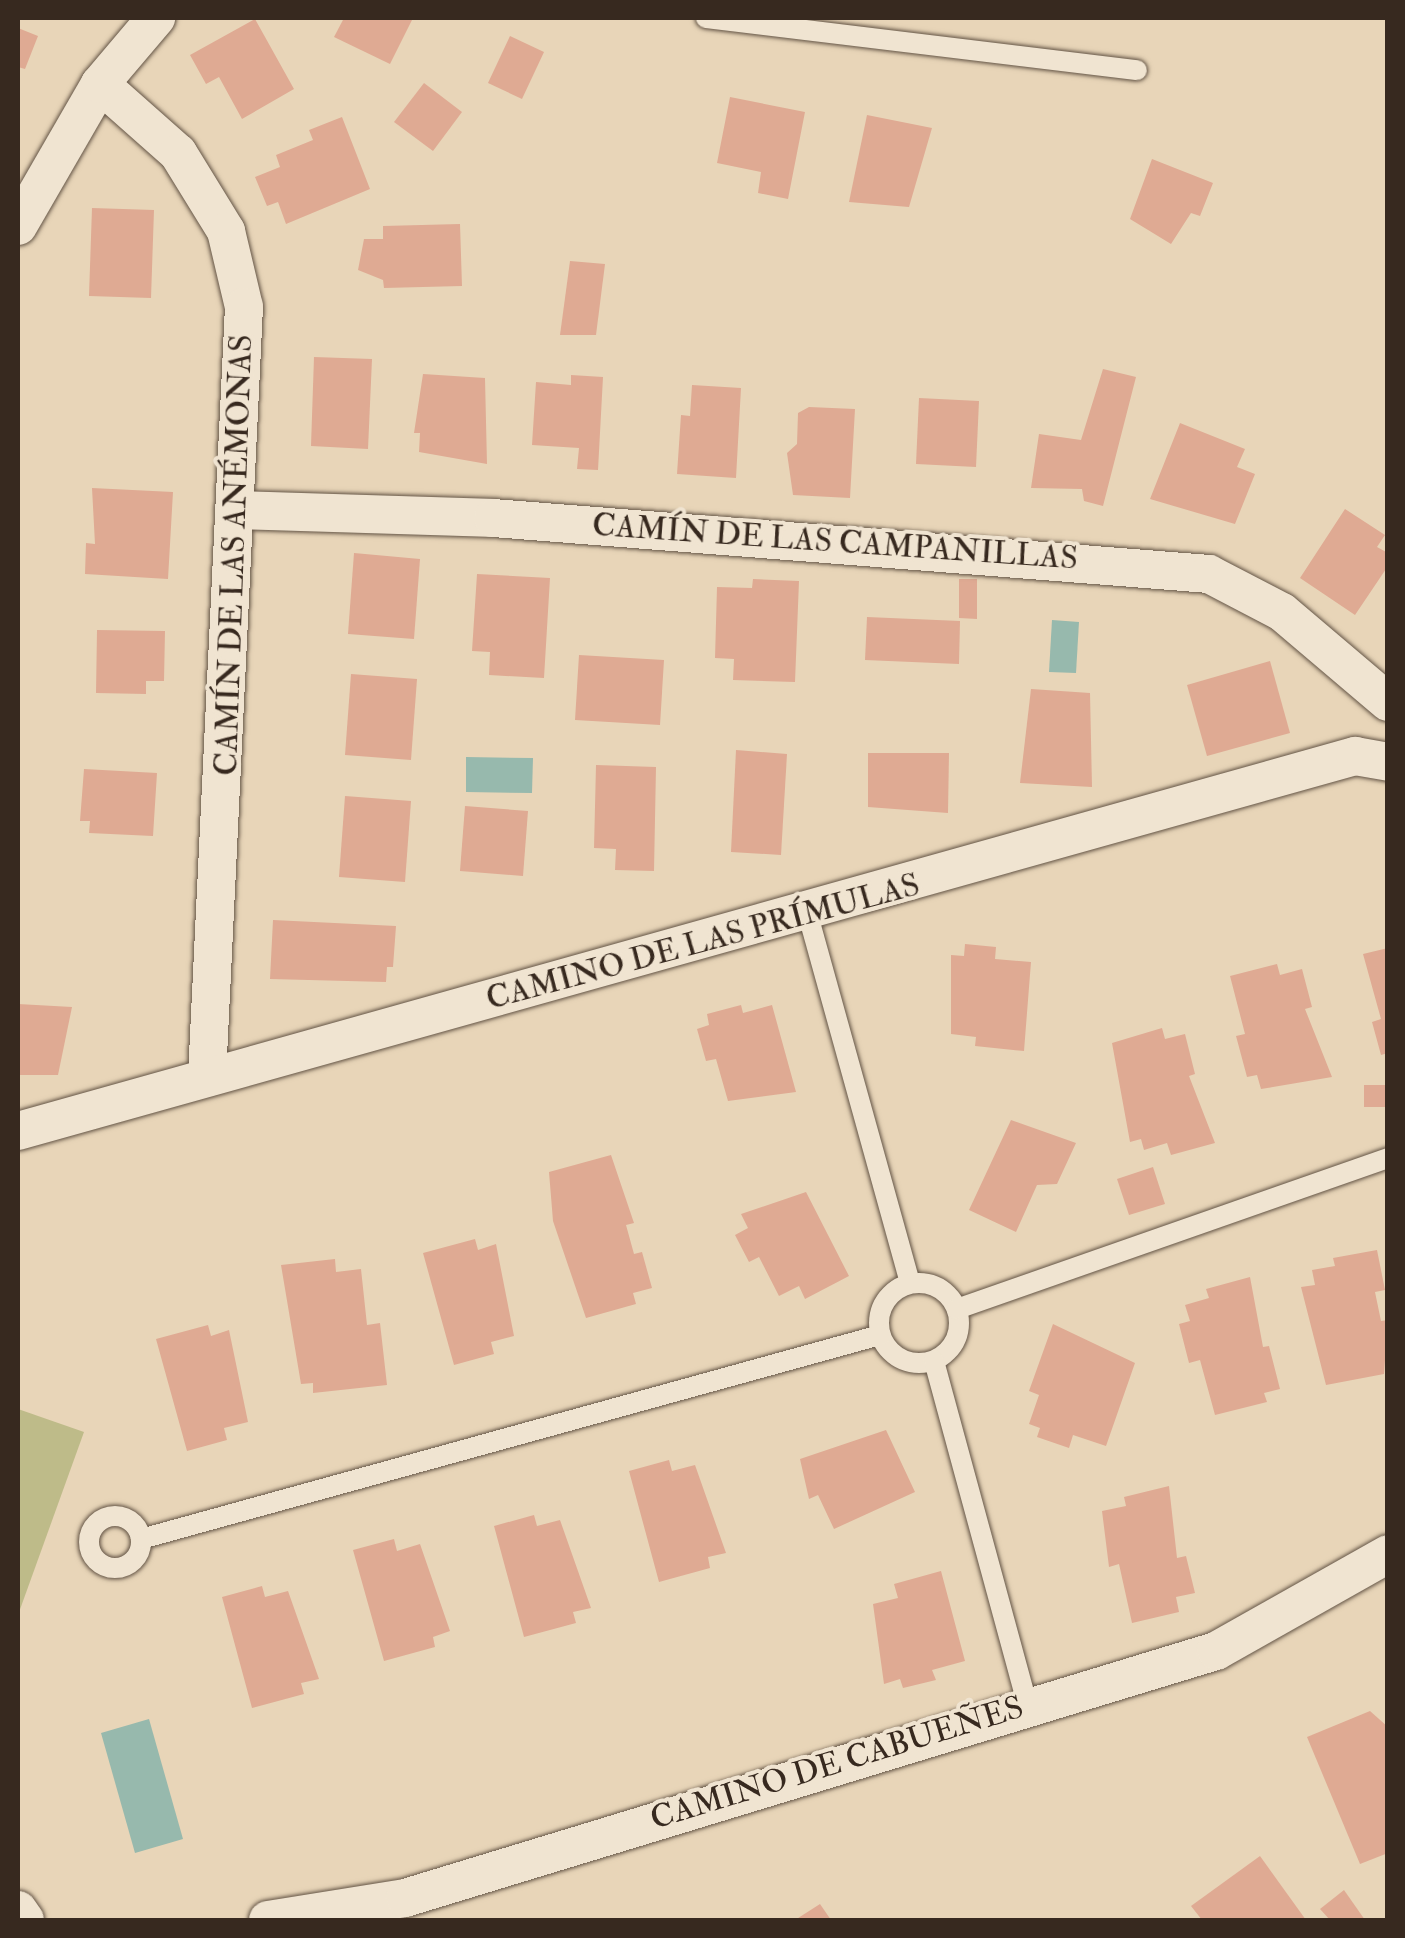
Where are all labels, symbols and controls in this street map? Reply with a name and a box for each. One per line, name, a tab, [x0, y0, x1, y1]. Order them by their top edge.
street label: CAMÍN DE LAS ANÉMONAS	[207, 334, 261, 776]
street label: CAMÍN DE LAS CAMPANILLAS	[591, 506, 1079, 578]
street label: CAMINO DE LAS PRÍMULAS	[482, 866, 924, 1018]
street label: CAMINO DE CABUEÑES	[646, 1688, 1028, 1838]

